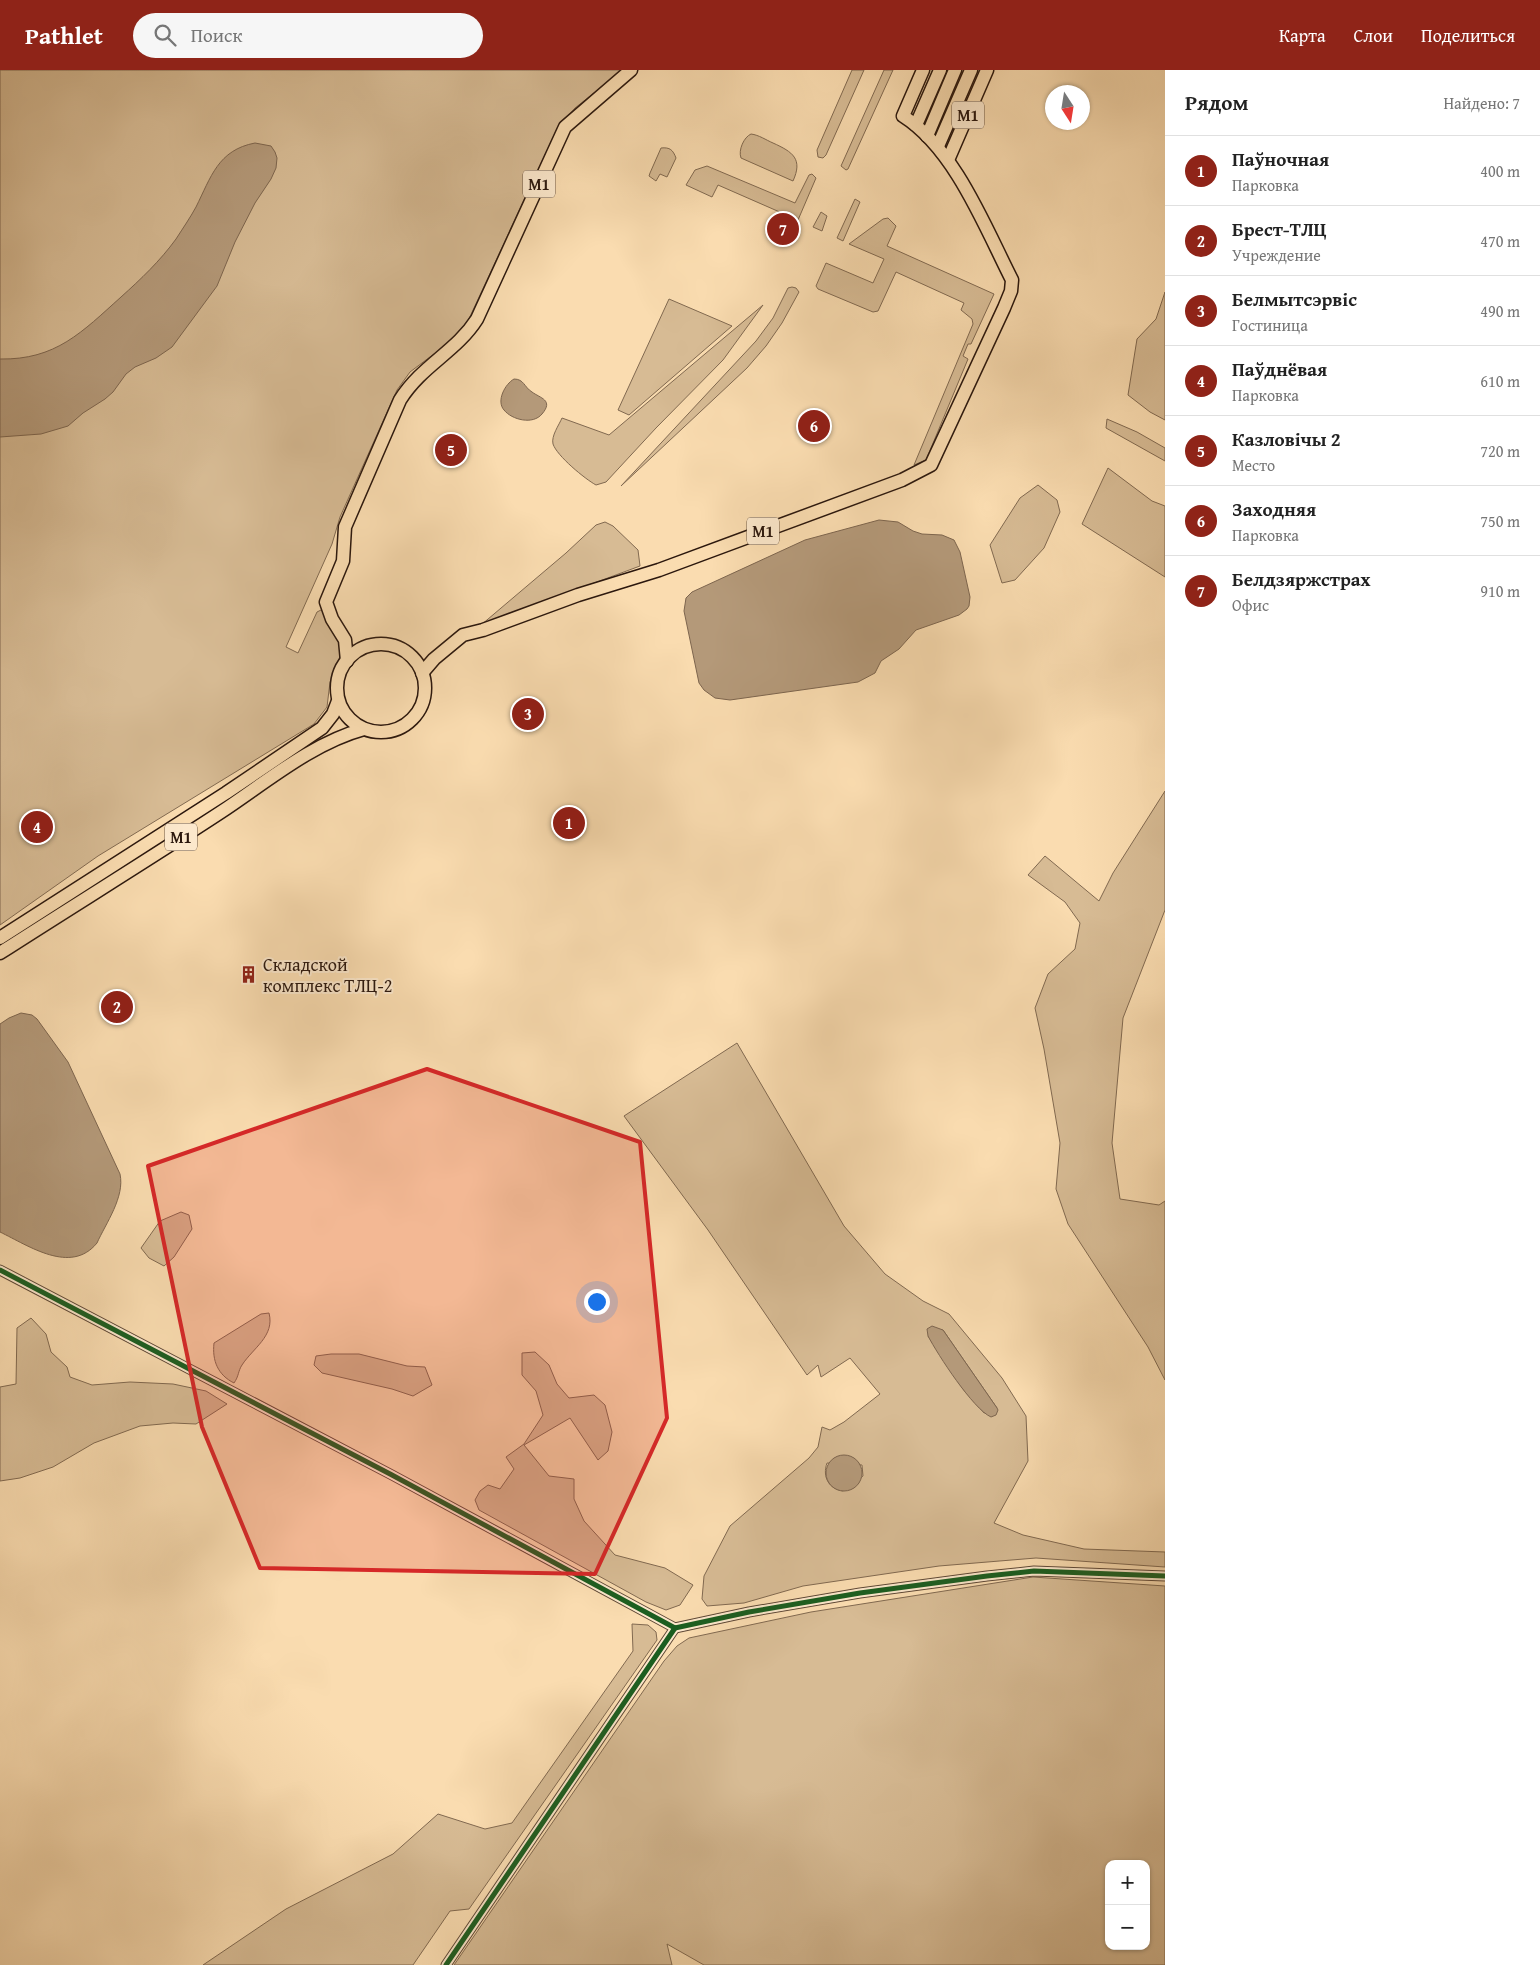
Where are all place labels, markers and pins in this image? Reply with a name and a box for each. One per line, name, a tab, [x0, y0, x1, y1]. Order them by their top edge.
pin: 7	[767, 210, 799, 248]
pin: 6	[798, 407, 830, 445]
pin: 5	[435, 431, 467, 469]
pin: 3	[512, 695, 544, 733]
pin: 1	[553, 804, 585, 842]
pin: 4	[21, 808, 53, 846]
place label: Складской комплекс ТЛЦ-2	[263, 951, 392, 999]
building icon: Складской комплекс ТЛЦ-2	[239, 965, 259, 985]
pin: 2	[101, 988, 133, 1026]

